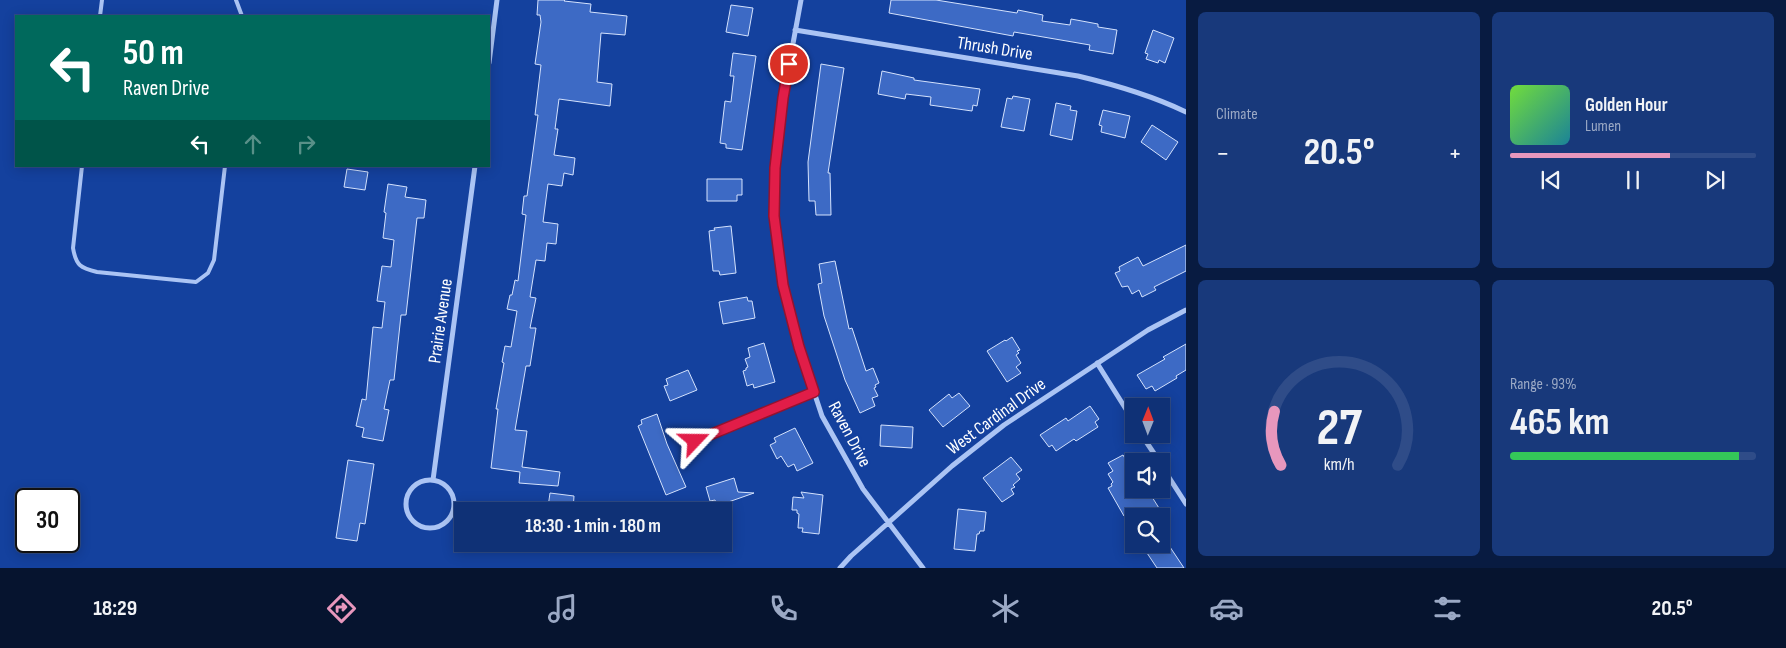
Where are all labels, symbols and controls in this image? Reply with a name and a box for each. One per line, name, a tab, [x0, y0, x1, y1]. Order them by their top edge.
text: 50 m	[123, 32, 184, 75]
street label: Thrush Drive	[956, 32, 1034, 65]
icon: left	[40, 35, 105, 100]
pin	[768, 43, 810, 85]
icon: arrive	[775, 50, 803, 78]
text: Raven Drive	[123, 75, 210, 102]
text: Golden Hour	[1585, 94, 1668, 117]
text: Climate	[1216, 105, 1258, 124]
text: Lumen	[1585, 117, 1621, 136]
icon: left	[186, 130, 214, 158]
icon: ahead	[239, 130, 267, 158]
icon: right	[292, 130, 320, 158]
text: 20.5°	[1303, 130, 1375, 175]
text: −	[1216, 137, 1230, 170]
text: +	[1448, 137, 1462, 170]
icon: previous	[1537, 166, 1565, 194]
icon: pause	[1619, 166, 1647, 194]
icon: next	[1701, 166, 1729, 194]
street label: Prairie Avenue	[424, 277, 457, 365]
street label: West Cardinal Drive	[943, 374, 1050, 459]
text: Range · 93%	[1510, 375, 1577, 394]
text: 27	[1316, 397, 1362, 460]
street label: Raven Drive	[824, 398, 875, 470]
north arrow	[1125, 398, 1170, 442]
map controls	[1125, 398, 1170, 553]
text: 465 km	[1510, 400, 1609, 445]
position arrow	[668, 414, 720, 466]
button: sound	[1125, 453, 1170, 498]
text: km/h	[1324, 454, 1354, 475]
speed limit sign: 30	[15, 488, 80, 553]
button: search	[1125, 508, 1170, 553]
text: 18:30 · 1 min · 180 m	[525, 515, 661, 538]
icon: directions	[324, 591, 359, 626]
icon: music	[545, 591, 580, 626]
icon: phone	[766, 591, 801, 626]
icon: climate	[988, 591, 1023, 626]
icon: car	[1209, 591, 1244, 626]
icon: filters	[1430, 591, 1465, 626]
text: 18:29	[93, 595, 137, 622]
text: 20.5°	[1652, 595, 1693, 622]

